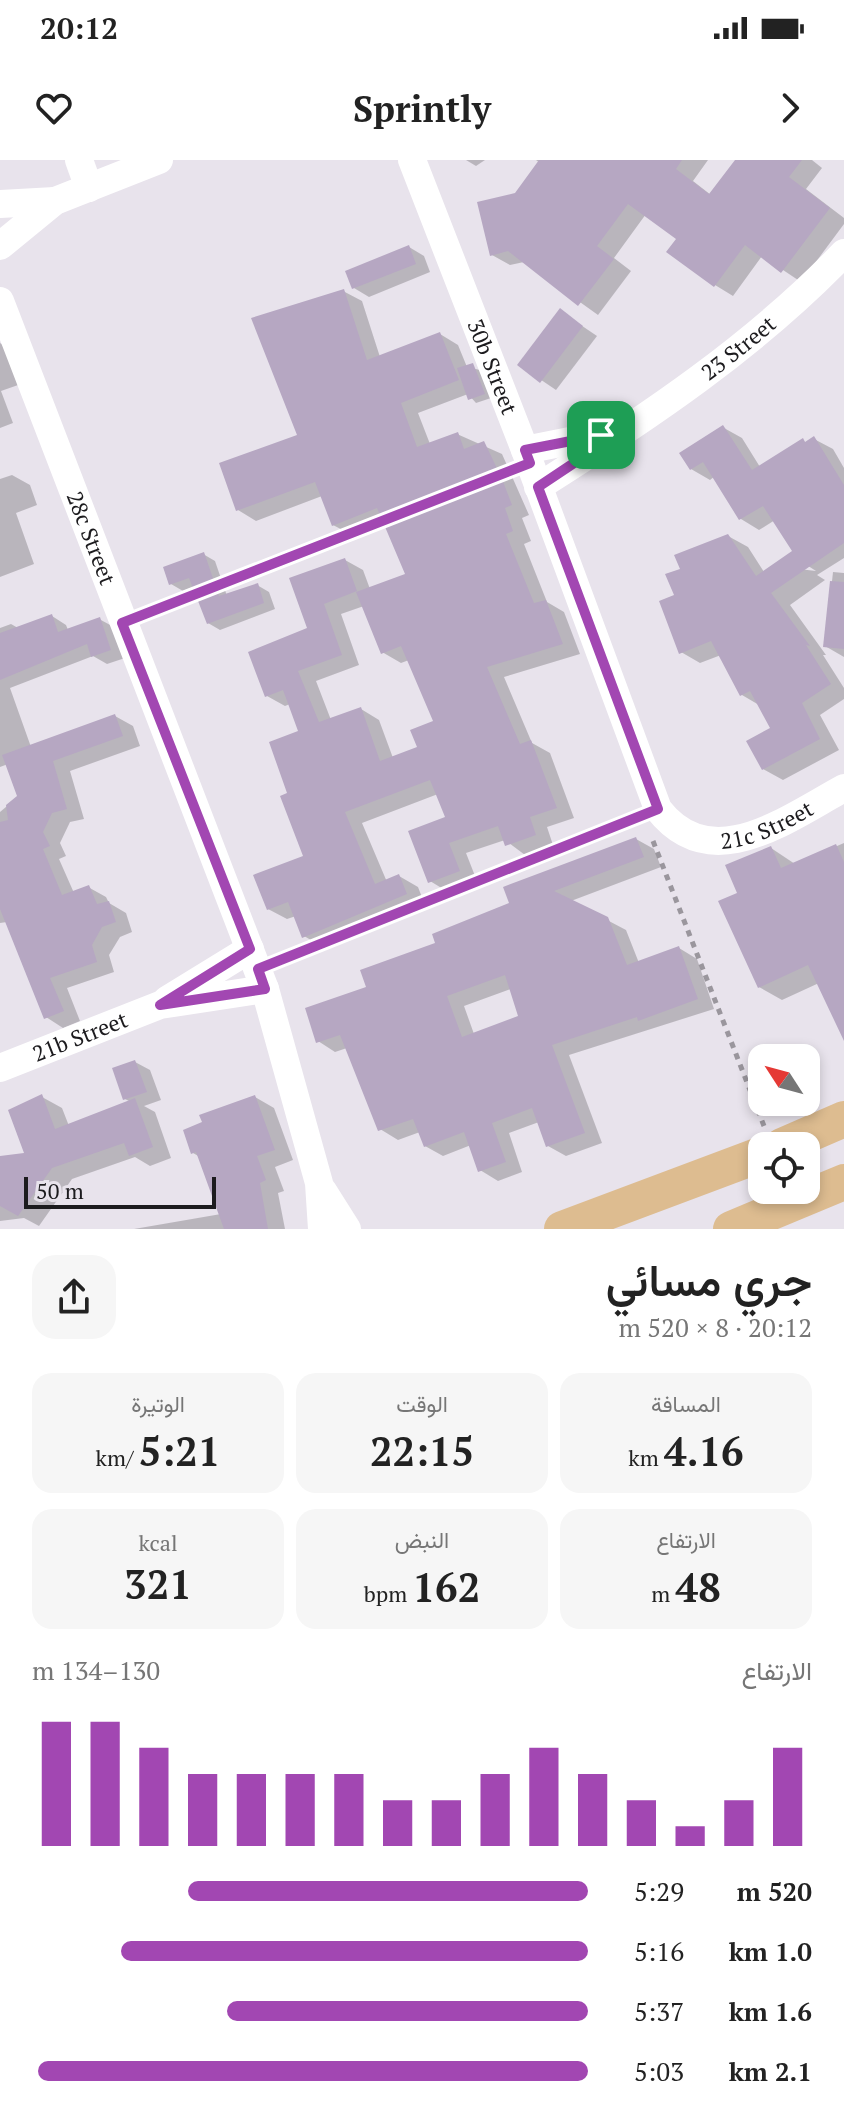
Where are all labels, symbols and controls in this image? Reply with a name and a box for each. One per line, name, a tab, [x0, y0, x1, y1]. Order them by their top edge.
text: 20:12	[40, 8, 118, 48]
text: Sprintly	[353, 85, 491, 132]
icon: heart	[32, 86, 76, 130]
icon: forward	[768, 86, 812, 130]
street label: 23 Street	[695, 309, 781, 386]
street label: 30b Street	[461, 315, 525, 418]
pin	[567, 401, 635, 469]
icon: arrive	[579, 413, 623, 457]
street label: 28c Street	[61, 487, 123, 589]
street label: 21c Street	[719, 794, 818, 855]
street label: 21b Street	[28, 1004, 131, 1068]
north arrow	[748, 1044, 820, 1116]
map controls	[748, 1044, 820, 1204]
button: locate	[748, 1132, 820, 1204]
scale bar	[24, 1173, 216, 1209]
text: 50 m	[36, 1176, 84, 1205]
text: جري مسائي	[606, 1250, 812, 1309]
button: share	[32, 1255, 116, 1339]
text: 20:12 · 8 × 520 m	[618, 1310, 812, 1344]
text: الوتيرة	[131, 1389, 185, 1418]
text: الوقت	[396, 1389, 448, 1418]
text: المسافة	[651, 1389, 721, 1418]
text: 5:21	[139, 1424, 220, 1477]
text: 22:15	[370, 1424, 474, 1477]
text: 4.16	[664, 1424, 744, 1477]
text: /km	[96, 1443, 139, 1472]
text: km	[628, 1443, 664, 1472]
text: النبض	[395, 1525, 449, 1554]
text: الارتفاع	[656, 1525, 716, 1554]
text: kcal	[138, 1528, 178, 1557]
text: 321	[124, 1557, 192, 1610]
text: 162	[412, 1560, 480, 1613]
text: 48	[676, 1560, 721, 1613]
text: bpm	[364, 1579, 412, 1608]
text: m	[651, 1579, 676, 1608]
text: 130–134 m	[32, 1653, 160, 1687]
text: الارتفاع	[741, 1653, 812, 1687]
text: 5:29	[634, 1874, 684, 1908]
text: 520 m	[737, 1874, 812, 1908]
text: 5:16	[634, 1934, 684, 1968]
text: 1.0 km	[729, 1934, 812, 1968]
text: 5:37	[634, 1994, 684, 2028]
text: 1.6 km	[729, 1994, 812, 2028]
text: 5:03	[634, 2054, 684, 2088]
text: 2.1 km	[729, 2054, 812, 2088]

